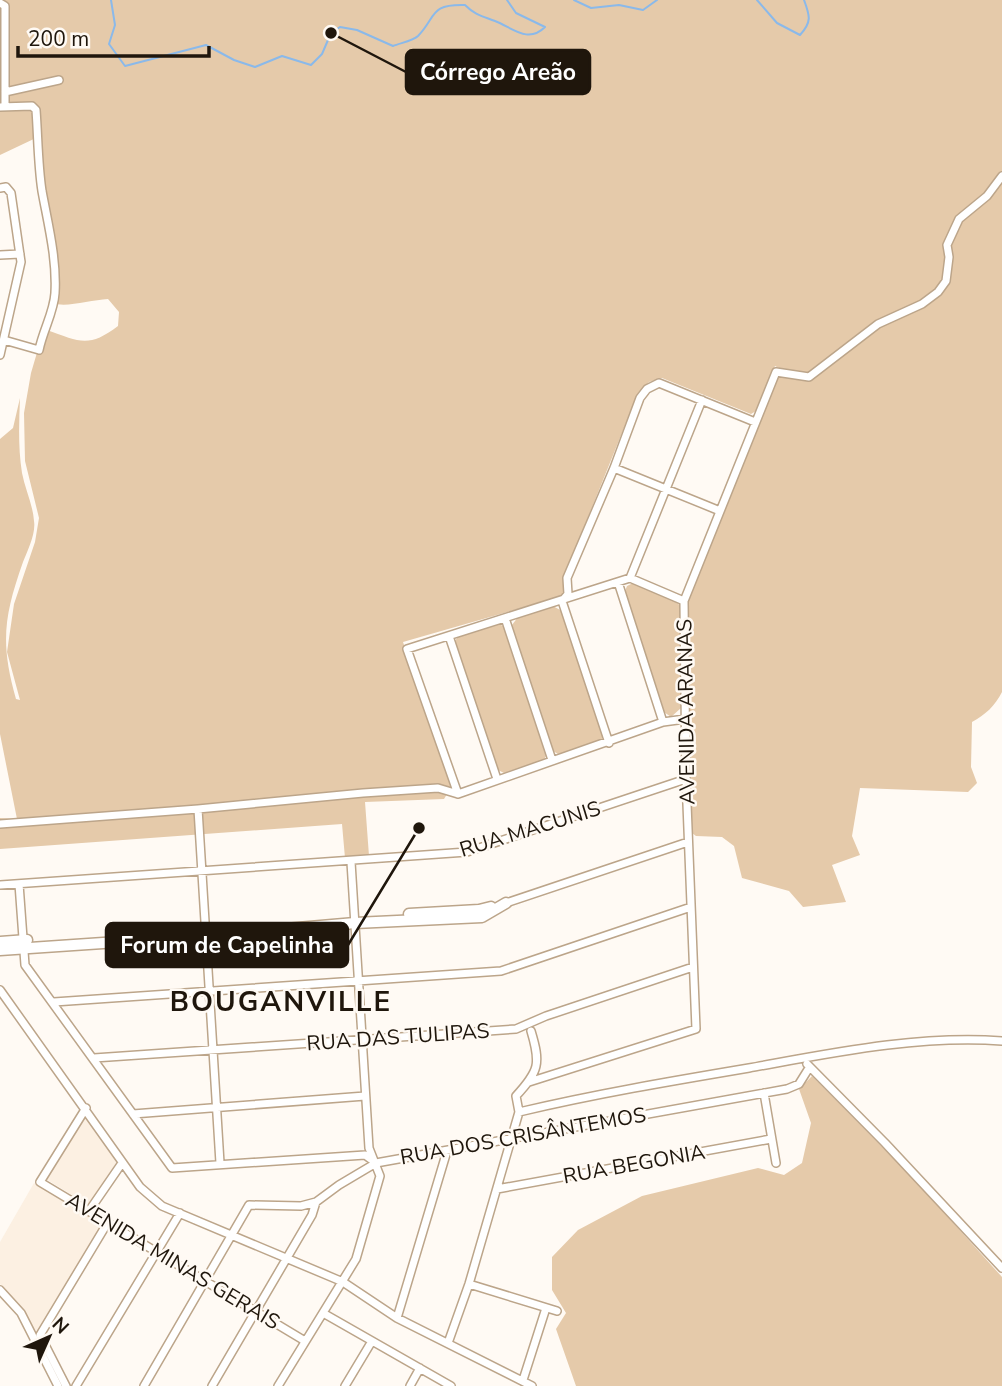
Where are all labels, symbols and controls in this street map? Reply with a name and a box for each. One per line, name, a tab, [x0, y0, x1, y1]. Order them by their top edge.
scale bar	[18, 14, 208, 58]
text: 200 m	[28, 25, 89, 53]
callout: Córrego Areão	[406, 50, 590, 94]
text: Córrego Areão	[420, 57, 576, 88]
street label: AVENIDA ARANAS	[670, 619, 702, 805]
street label: RUA MACUNIS	[456, 794, 604, 864]
callout: Forum de Capelinha	[106, 923, 348, 967]
text: Forum de Capelinha	[120, 930, 334, 961]
district label: BOUGANVILLE	[170, 983, 392, 1021]
street label: RUA DAS TULIPAS	[306, 1017, 491, 1057]
street label: RUA DOS CRISÂNTEMOS	[398, 1101, 648, 1171]
street label: RUA BEGONIA	[561, 1138, 707, 1190]
street label: AVENIDA MINAS GERAIS	[61, 1187, 285, 1335]
north arrow	[14, 1302, 84, 1372]

